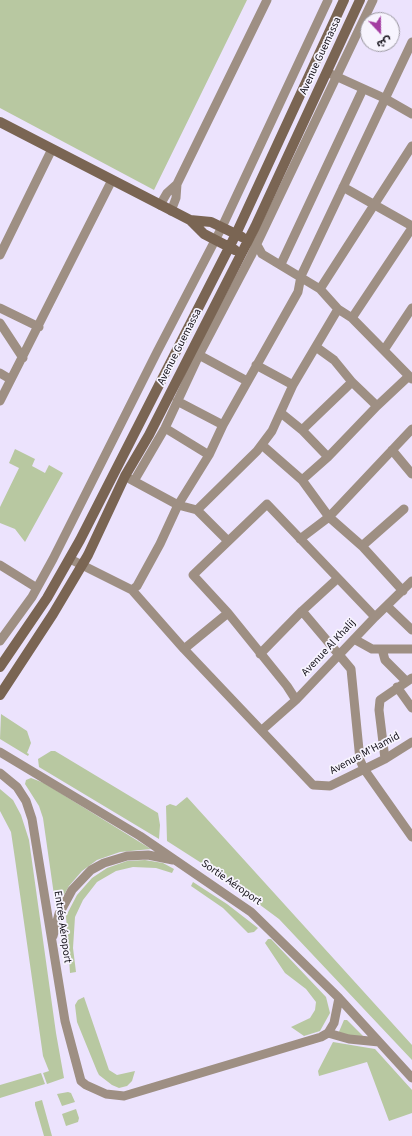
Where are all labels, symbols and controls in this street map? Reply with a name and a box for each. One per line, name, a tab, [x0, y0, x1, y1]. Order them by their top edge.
north arrow	[360, 12, 400, 52]
street label: Avenue Guemassa	[297, 15, 345, 97]
text: ش	[375, 33, 394, 52]
street label: Avenue Guemassa	[155, 307, 205, 387]
street label: Avenue Al Khalij	[299, 617, 359, 679]
street label: Avenue M'Hamid	[328, 730, 402, 778]
street label: Sortie Aéroport	[198, 857, 264, 909]
street label: Entrée Aéroport	[50, 890, 74, 964]

